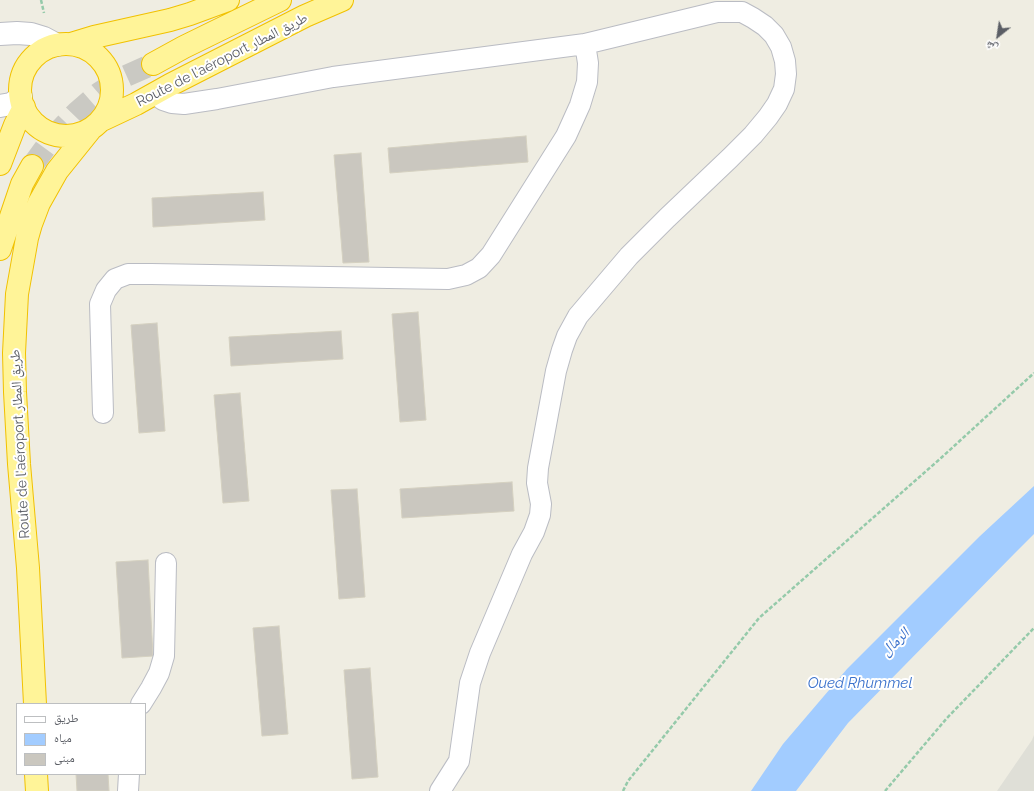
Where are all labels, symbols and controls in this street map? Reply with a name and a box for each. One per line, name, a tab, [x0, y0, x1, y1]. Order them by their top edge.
street label: Route de l'aéroport طريق المطار	[134, 9, 310, 111]
north arrow	[978, 16, 1018, 56]
text: ش	[983, 38, 1000, 55]
street label: Route de l'aéroport طريق المطار	[7, 349, 33, 539]
water label: الرمال	[877, 624, 913, 660]
water label: Oued Rhummel	[808, 674, 912, 692]
legend	[16, 703, 146, 775]
text: طريق	[54, 711, 79, 725]
text: مياه	[54, 731, 72, 745]
text: مبنى	[54, 751, 75, 765]

